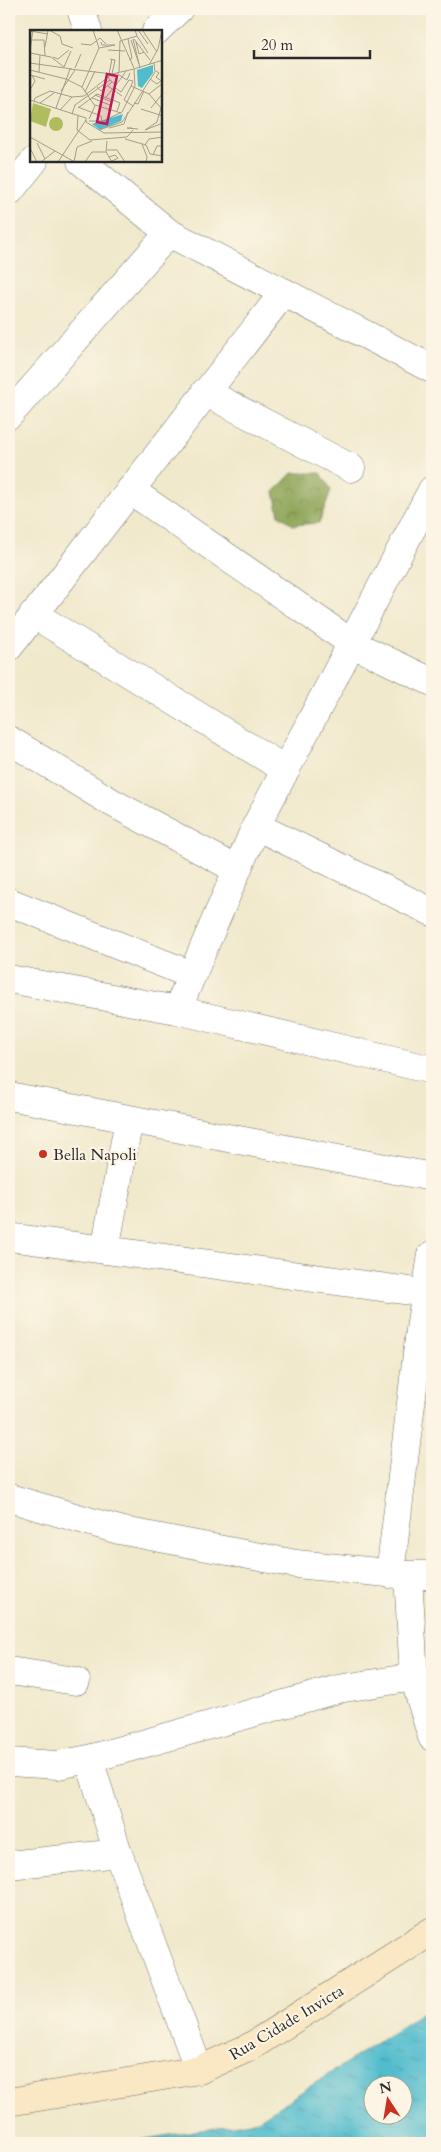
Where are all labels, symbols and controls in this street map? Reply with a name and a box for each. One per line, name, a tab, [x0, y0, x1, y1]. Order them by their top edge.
scale bar	[254, 28, 370, 60]
inset map	[30, 30, 162, 162]
text: 20 m	[261, 35, 293, 55]
place label: Bella Napoli	[53, 1144, 137, 1166]
marker: Bella Napoli	[37, 1148, 49, 1160]
street label: Rua Cidade Invicta	[225, 1980, 348, 2066]
north arrow	[364, 2074, 414, 2124]
text: N	[377, 2077, 393, 2098]

